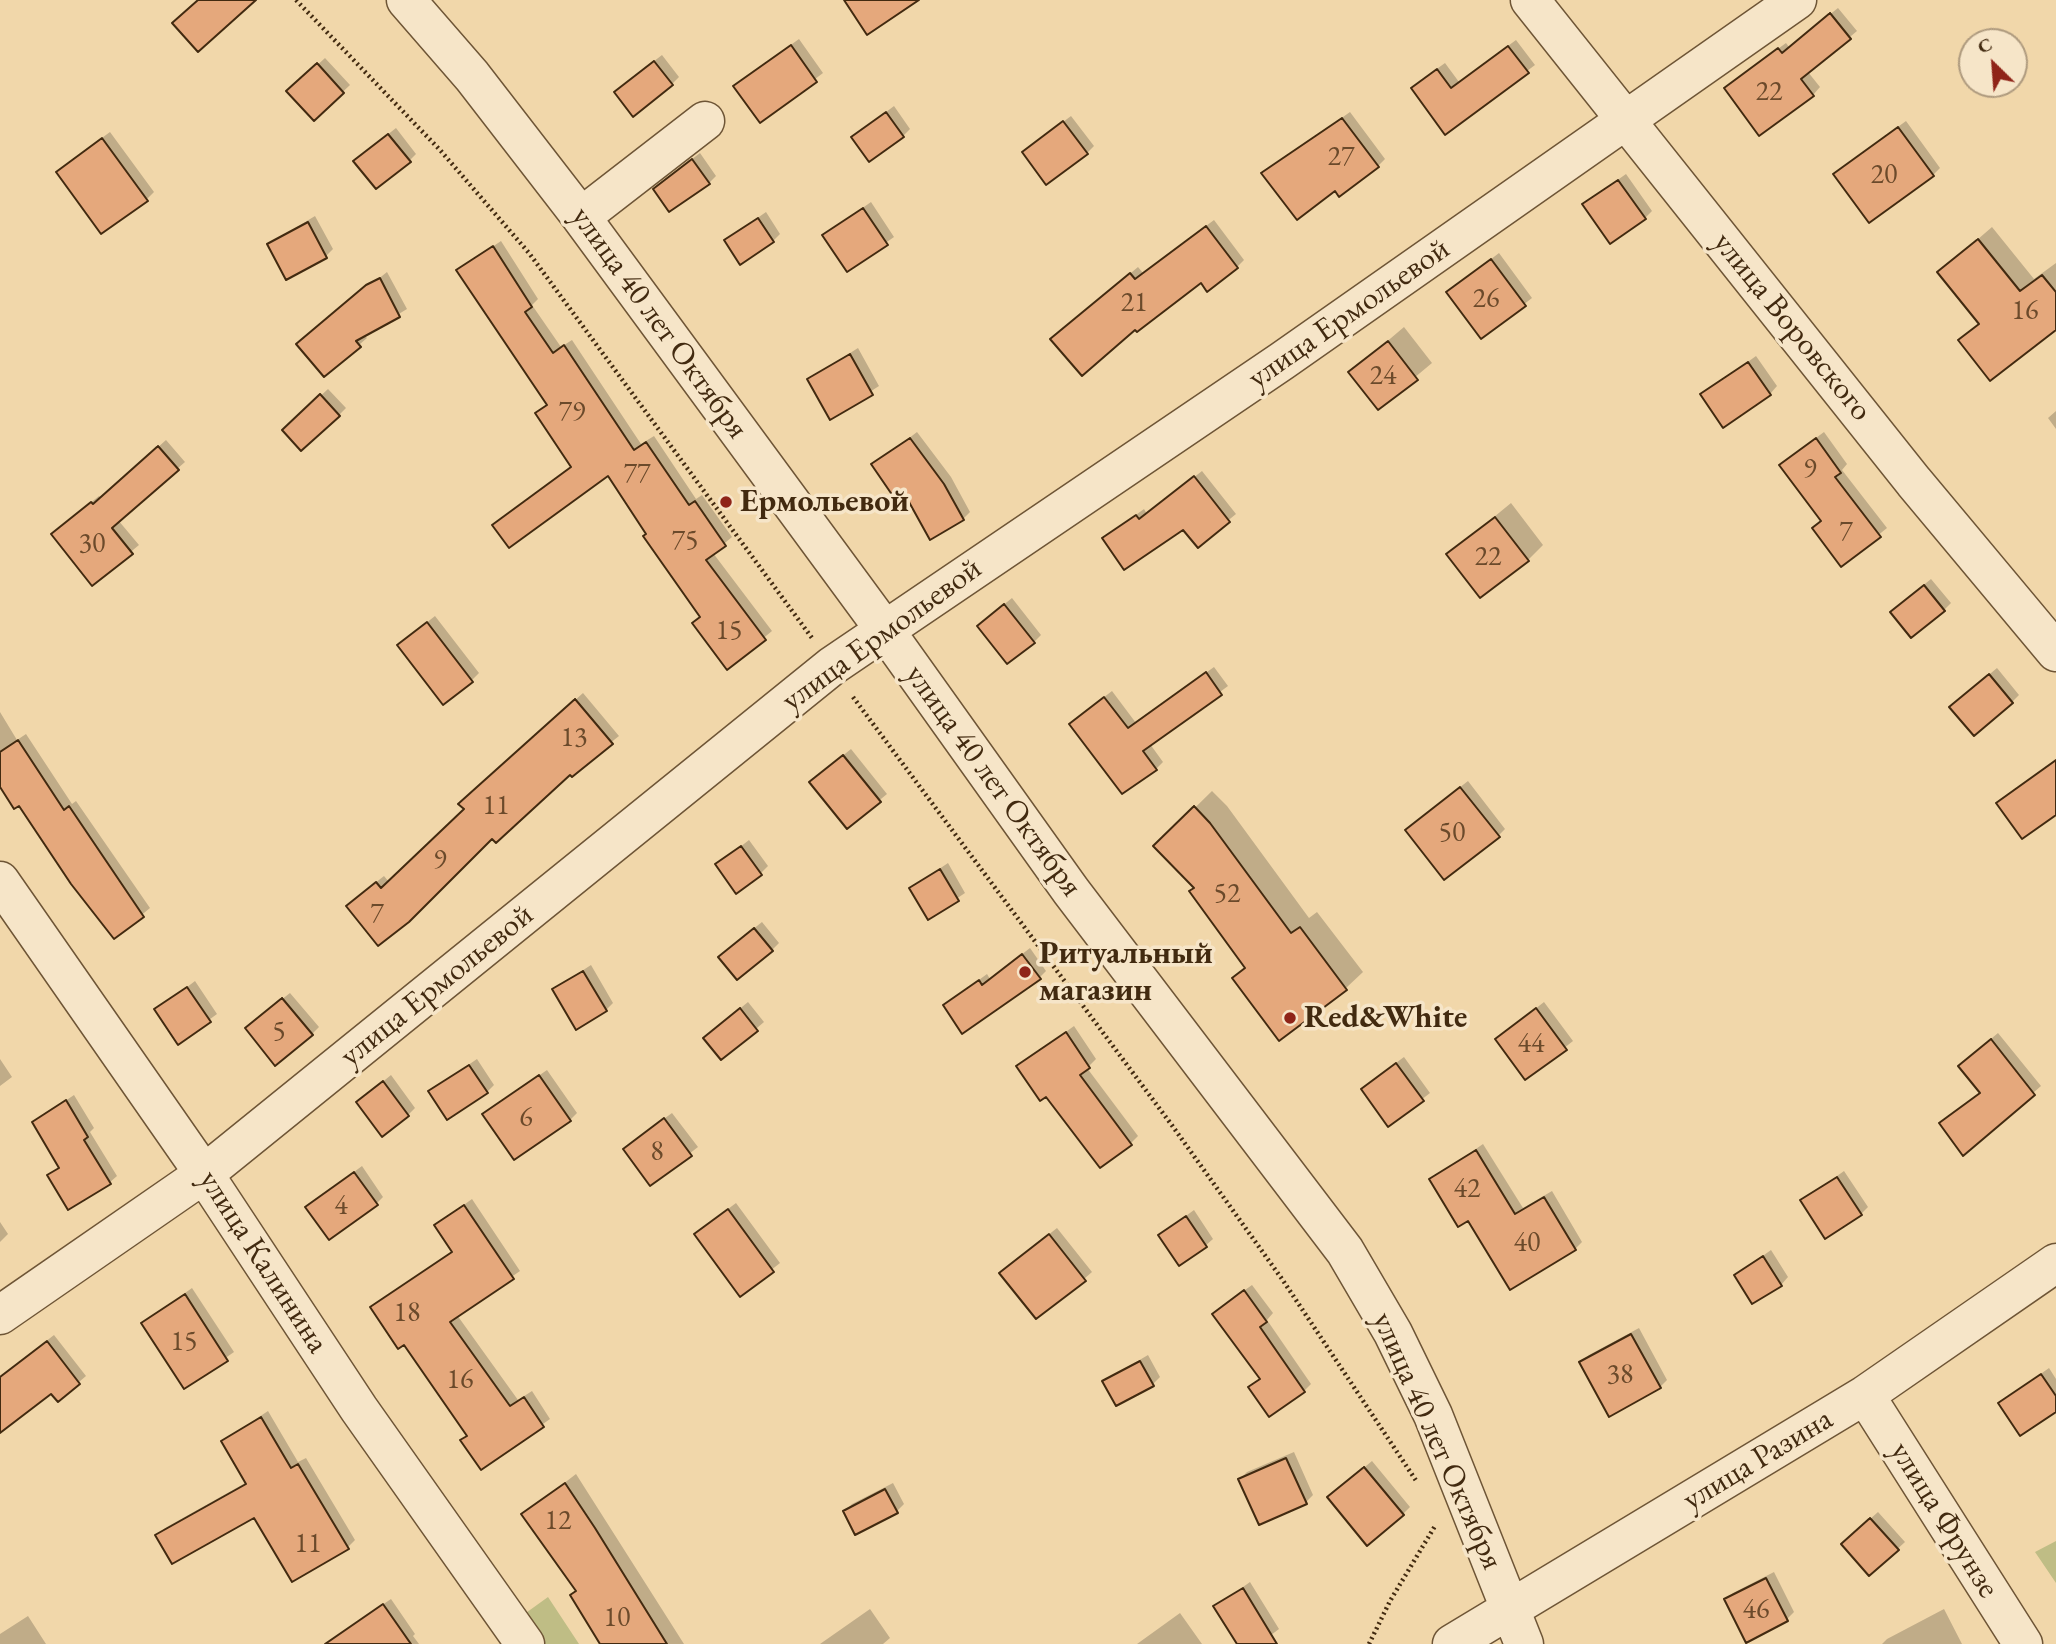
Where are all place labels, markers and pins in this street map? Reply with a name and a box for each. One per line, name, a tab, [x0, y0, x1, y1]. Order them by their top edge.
place label: Ермольевой	[740, 483, 909, 521]
marker: Ермольевой	[718, 494, 734, 510]
place label: Ритуальный магазин	[1039, 935, 1213, 1010]
marker: Ритуальный магазин	[1017, 964, 1033, 980]
place label: Red&White	[1304, 999, 1467, 1037]
marker: Red&White	[1282, 1010, 1298, 1026]

